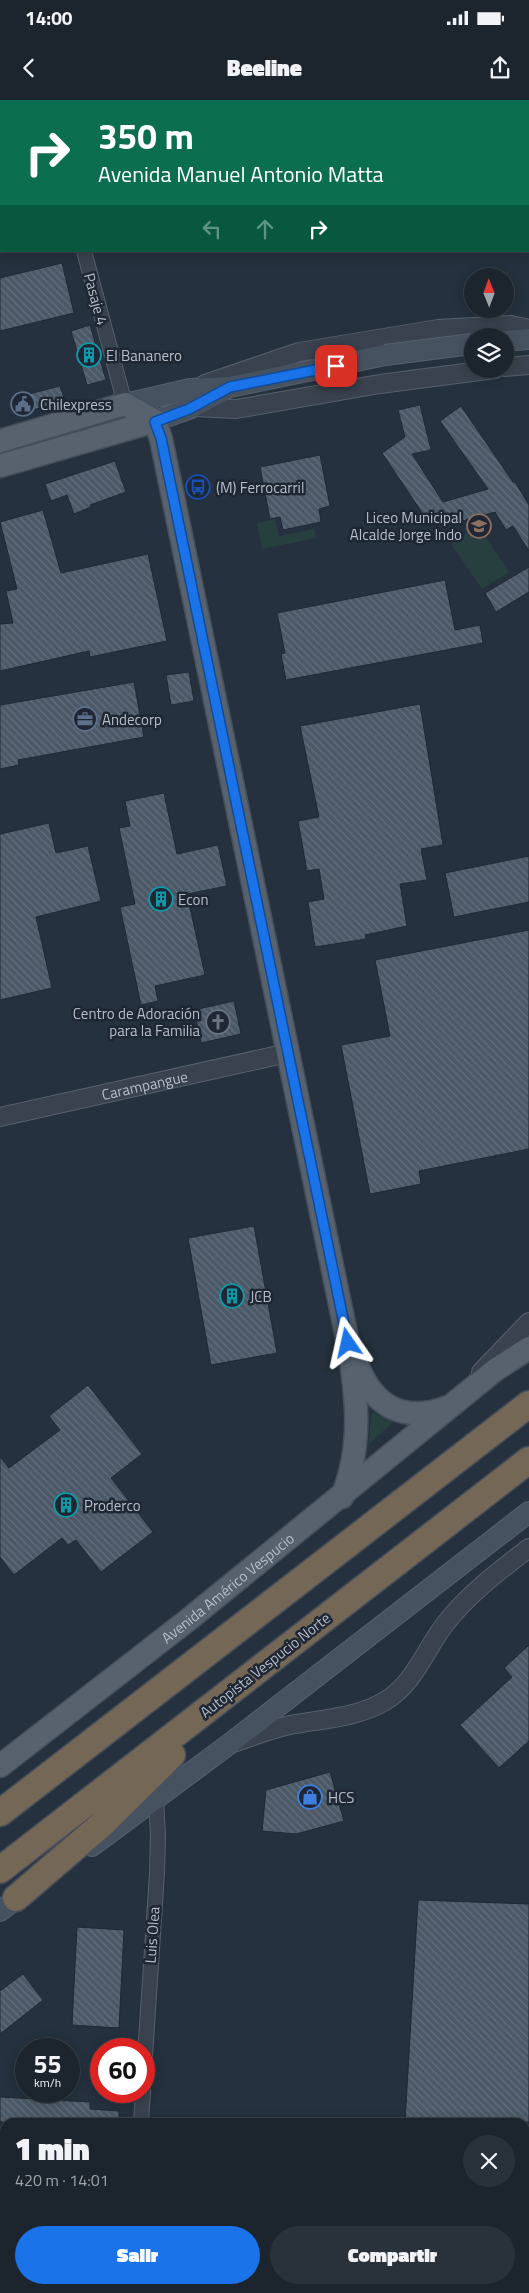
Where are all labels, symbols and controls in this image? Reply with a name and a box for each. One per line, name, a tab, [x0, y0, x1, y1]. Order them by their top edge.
text: 14:00	[25, 3, 72, 32]
text: Beeline	[227, 51, 302, 85]
icon: back	[15, 54, 43, 82]
icon: share	[486, 54, 514, 82]
text: 350 m	[98, 109, 194, 163]
icon: right	[15, 120, 80, 185]
text: Avenida Manuel Antonio Matta	[98, 157, 384, 191]
icon: left	[198, 215, 226, 243]
icon: ahead	[251, 215, 279, 243]
icon: right	[304, 215, 332, 243]
north arrow	[464, 268, 514, 318]
map controls	[464, 268, 514, 378]
street label: Pasaje 4	[78, 270, 114, 328]
button: layers	[464, 328, 514, 378]
building icon: El Bananero	[76, 342, 102, 368]
place label: El Bananero	[106, 344, 182, 367]
pin	[315, 345, 357, 387]
icon: arrive	[322, 352, 350, 380]
public building icon: Chilexpress	[10, 391, 36, 417]
place label: Chilexpress	[40, 393, 112, 416]
bus stop icon: (M) Ferrocarril	[185, 474, 211, 500]
place label: (M) Ferrocarril	[216, 476, 304, 499]
place label: Liceo Municipal Alcalde Jorge Indo	[350, 506, 462, 546]
school or university icon: Liceo Municipal Alcalde Jorge Indo	[466, 513, 492, 539]
office icon: Andecorp	[72, 706, 98, 732]
place label: Andecorp	[102, 708, 162, 731]
building icon: Econ	[148, 886, 174, 912]
place label: Econ	[178, 888, 209, 911]
place label: Centro de Adoración para la Familia	[73, 1002, 200, 1042]
church icon: Centro de Adoración para la Familia	[205, 1009, 231, 1035]
street label: Carampangue	[99, 1064, 190, 1106]
building icon: JCB	[219, 1283, 245, 1309]
place label: JCB	[250, 1285, 272, 1308]
position arrow	[321, 1316, 373, 1368]
building icon: Proderco	[53, 1492, 79, 1518]
place label: Proderco	[84, 1494, 141, 1517]
street label: Avenida Américo Vespucio	[156, 1527, 299, 1648]
street label: Autopista Vespucio Norte	[195, 1607, 335, 1723]
shop icon: HCS	[297, 1784, 323, 1810]
place label: HCS	[328, 1786, 354, 1809]
street label: Luis Olea	[139, 1905, 165, 1964]
speed limit sign: 60	[90, 2038, 155, 2103]
text: 55	[33, 2045, 62, 2083]
text: km/h	[34, 2073, 61, 2092]
text: 1 min	[15, 2126, 90, 2172]
button: close	[463, 2135, 515, 2187]
text: 420 m · 14:01	[15, 2168, 109, 2192]
button: Salir	[15, 2226, 260, 2284]
button: Compartir	[270, 2226, 515, 2284]

